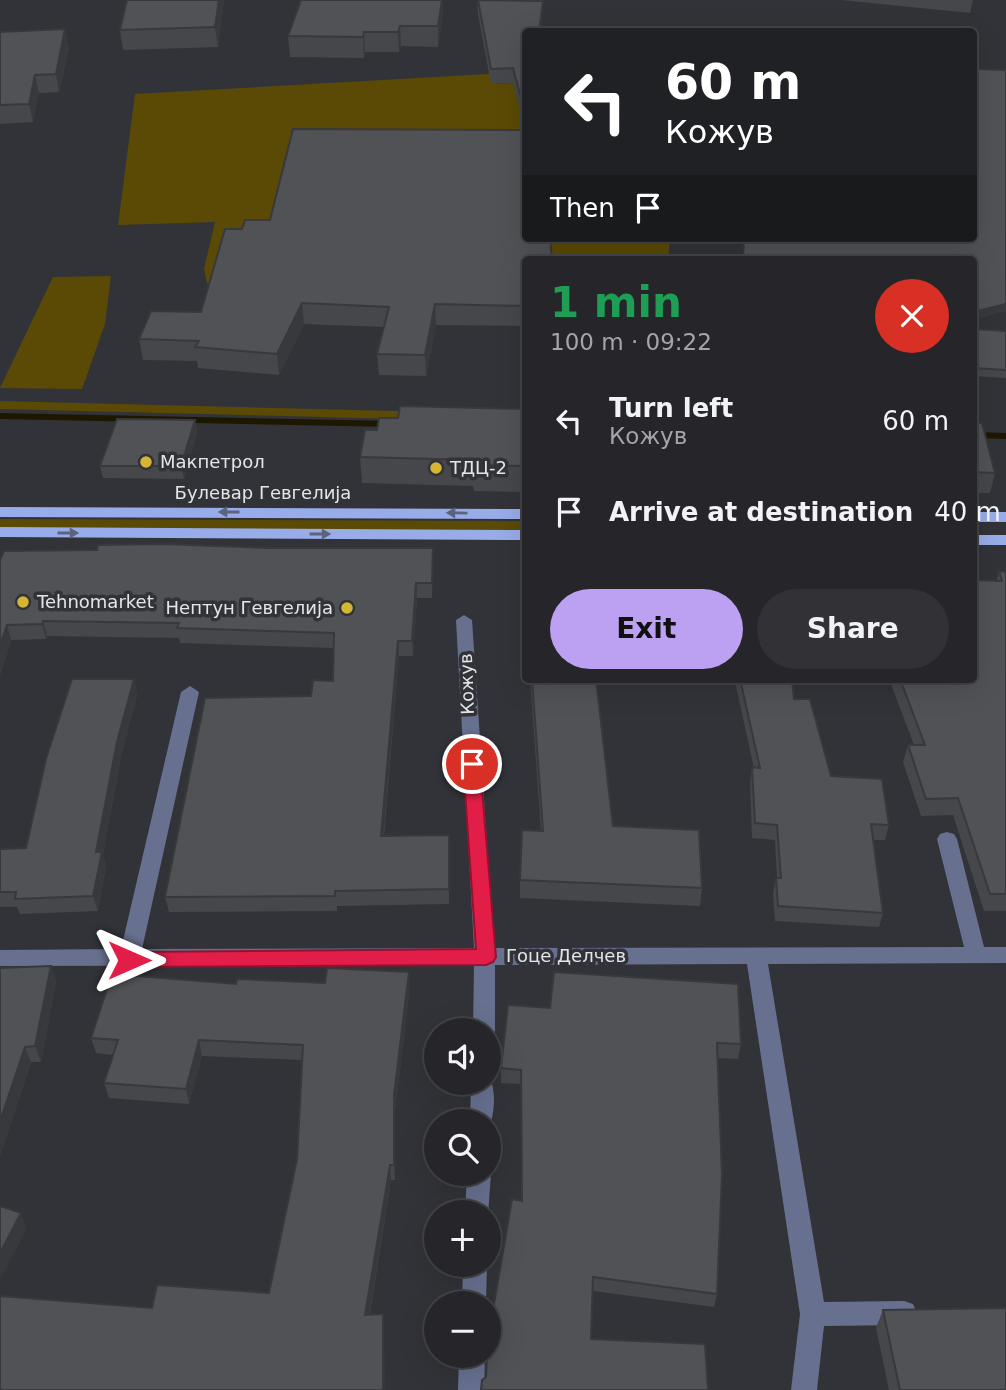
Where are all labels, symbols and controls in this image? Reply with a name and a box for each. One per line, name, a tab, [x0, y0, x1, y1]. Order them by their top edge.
text: 60 m	[665, 54, 801, 111]
icon: left	[550, 56, 641, 147]
text: Кожув	[665, 113, 774, 151]
icon: arrive	[629, 189, 667, 227]
text: Then	[550, 193, 615, 223]
text: 1 min	[550, 278, 682, 327]
button: close	[875, 279, 949, 353]
text: 100 m · 09:22	[550, 329, 712, 355]
text: Turn left	[609, 393, 733, 423]
icon: left	[550, 402, 588, 440]
text: 60 m	[882, 406, 949, 436]
text: Кожув	[609, 423, 687, 449]
place label: Макпетрол	[160, 451, 265, 472]
marker: Макпетрол	[138, 454, 154, 470]
place label: ТДЦ-2	[449, 457, 507, 478]
marker: ТДЦ-2	[428, 460, 444, 476]
street label: Булевар Гевгелија	[175, 482, 351, 503]
icon: arrive	[550, 493, 588, 531]
text: Arrive at destination	[609, 497, 913, 527]
text: 40 m	[934, 497, 1001, 527]
one-way arrow	[218, 506, 240, 518]
one-way arrow	[446, 507, 468, 519]
one-way arrow	[57, 527, 79, 539]
one-way arrow	[309, 528, 331, 540]
button: Exit	[550, 589, 743, 669]
button: Share	[757, 589, 949, 669]
place label: Tehnomarket	[36, 591, 154, 612]
marker: Tehnomarket	[15, 594, 31, 610]
place label: Нептун Гевгелија	[166, 597, 333, 618]
marker: Нептун Гевгелија	[339, 600, 355, 616]
street label: Кожув	[455, 653, 478, 715]
pin	[442, 734, 502, 794]
icon: arrive	[453, 745, 491, 783]
position arrow	[92, 923, 166, 997]
street label: Гоце Делчев	[506, 945, 626, 966]
map controls	[424, 1018, 501, 1368]
button: sound	[424, 1018, 501, 1095]
button: search	[424, 1109, 501, 1186]
button: +	[424, 1200, 501, 1277]
button: −	[424, 1291, 501, 1368]

